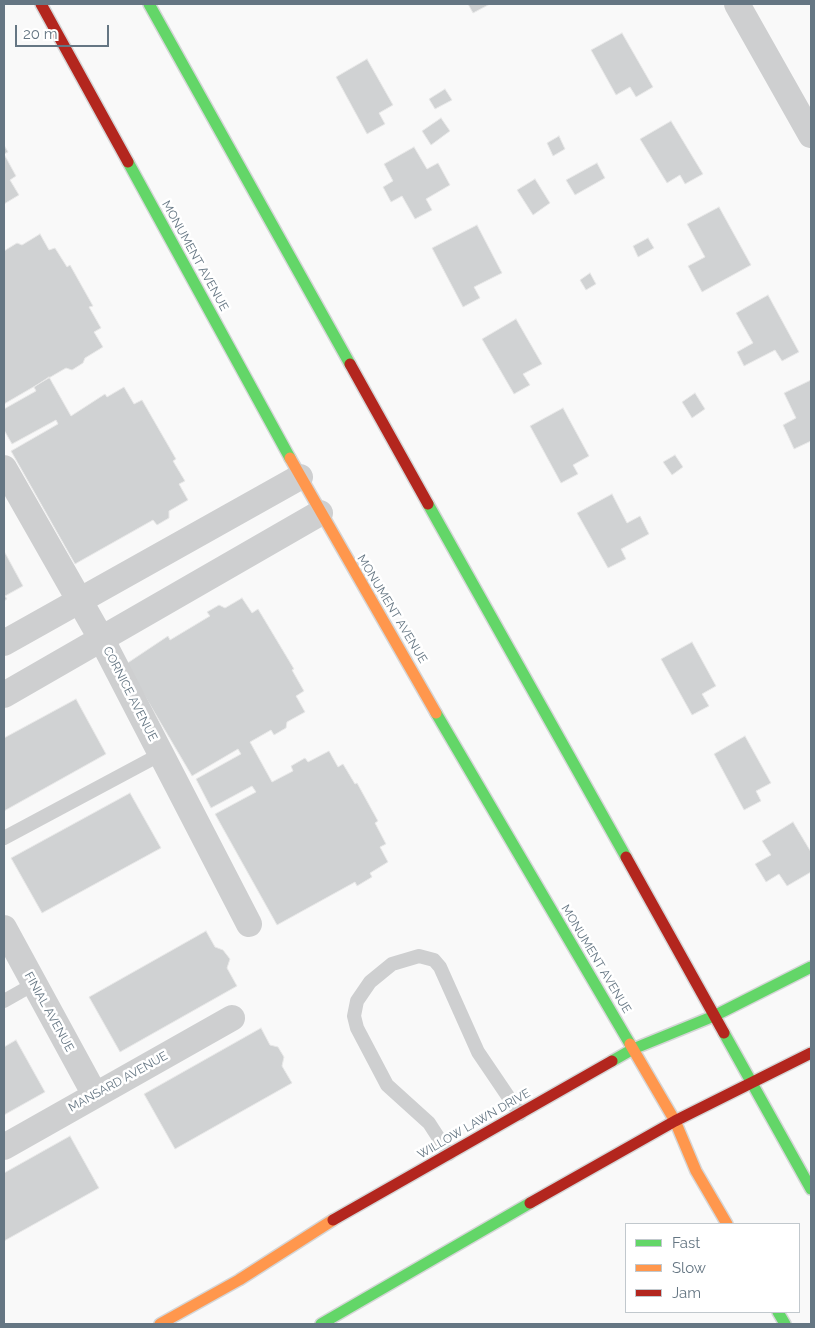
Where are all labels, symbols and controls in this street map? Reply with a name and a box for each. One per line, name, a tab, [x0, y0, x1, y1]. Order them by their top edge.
scale bar	[18, 15, 111, 47]
text: 20 m	[23, 25, 58, 43]
street label: MONUMENT AVENUE	[159, 198, 231, 314]
street label: MONUMENT AVENUE	[354, 552, 430, 666]
street label: CORNICE AVENUE	[100, 644, 160, 744]
street label: MONUMENT AVENUE	[558, 902, 634, 1016]
street label: FINIAL AVENUE	[21, 970, 77, 1054]
street label: MANSARD AVENUE	[66, 1049, 170, 1115]
street label: WILLOW LAWN DRIVE	[415, 1086, 533, 1162]
legend	[625, 1223, 800, 1313]
text: Fast	[672, 1234, 700, 1252]
text: Slow	[672, 1259, 706, 1277]
text: Jam	[672, 1284, 701, 1302]

